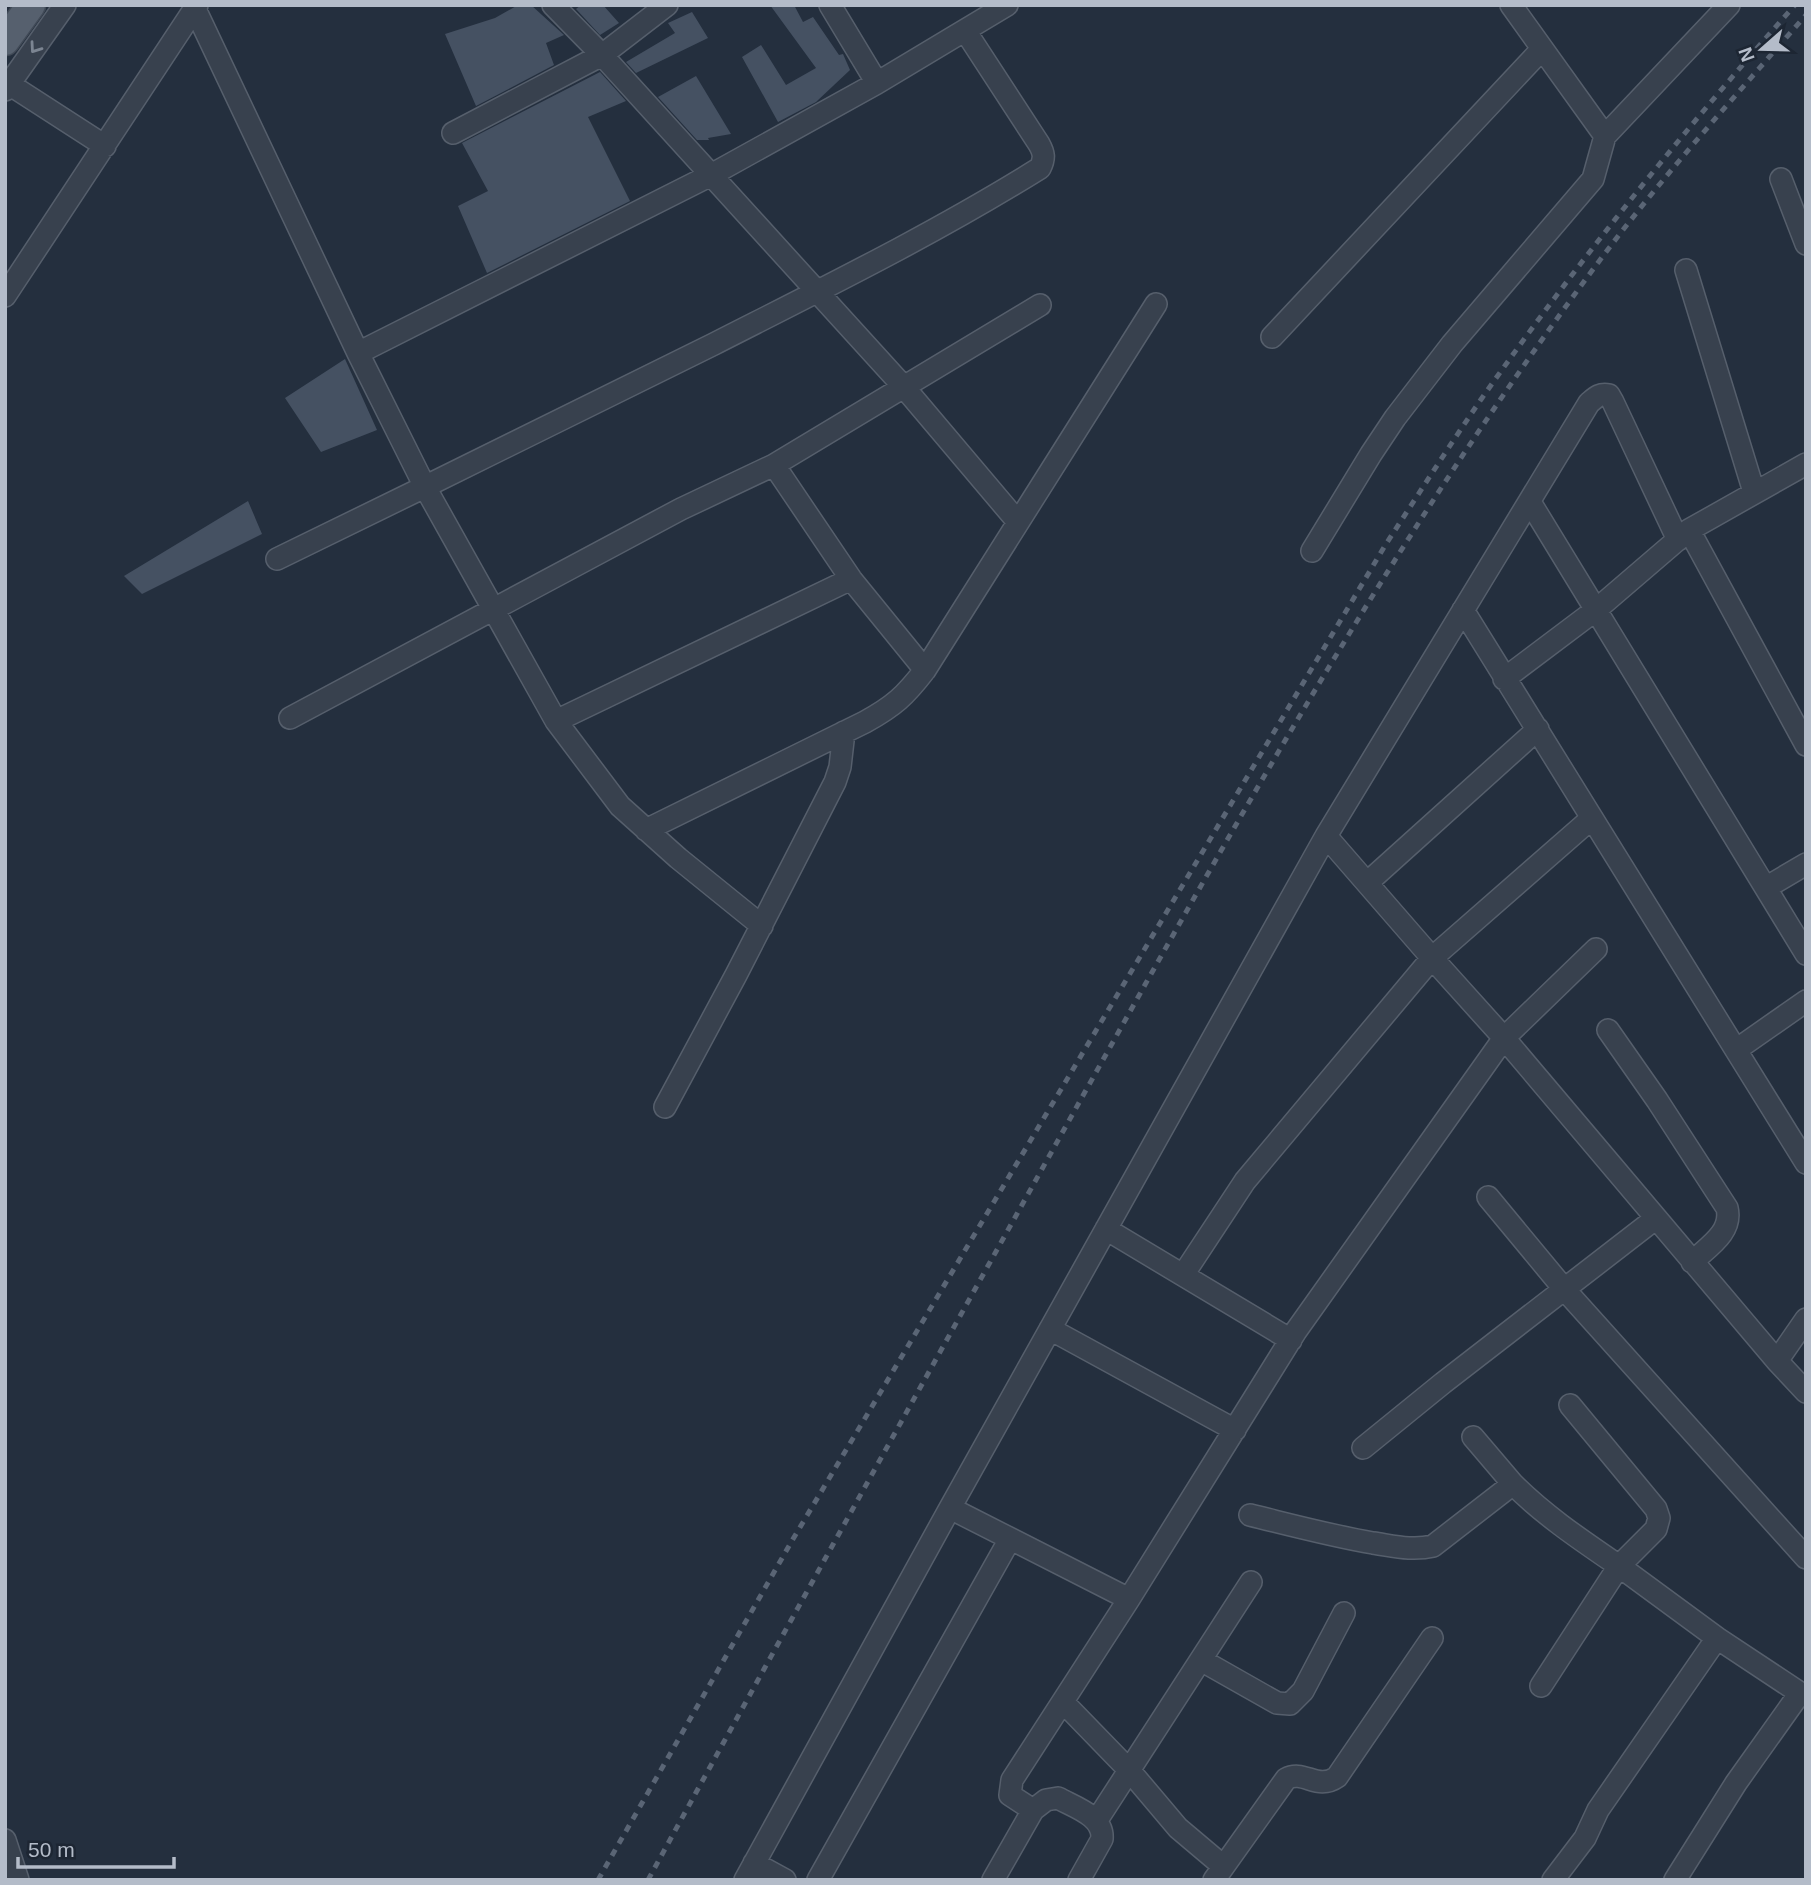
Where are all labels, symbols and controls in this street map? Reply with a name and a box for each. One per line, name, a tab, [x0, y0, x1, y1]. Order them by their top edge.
north arrow	[1727, 14, 1797, 84]
one-way arrow	[31, 40, 43, 53]
text: N	[1734, 45, 1759, 65]
scale bar	[18, 1826, 173, 1870]
text: 50 m	[28, 1838, 75, 1861]

